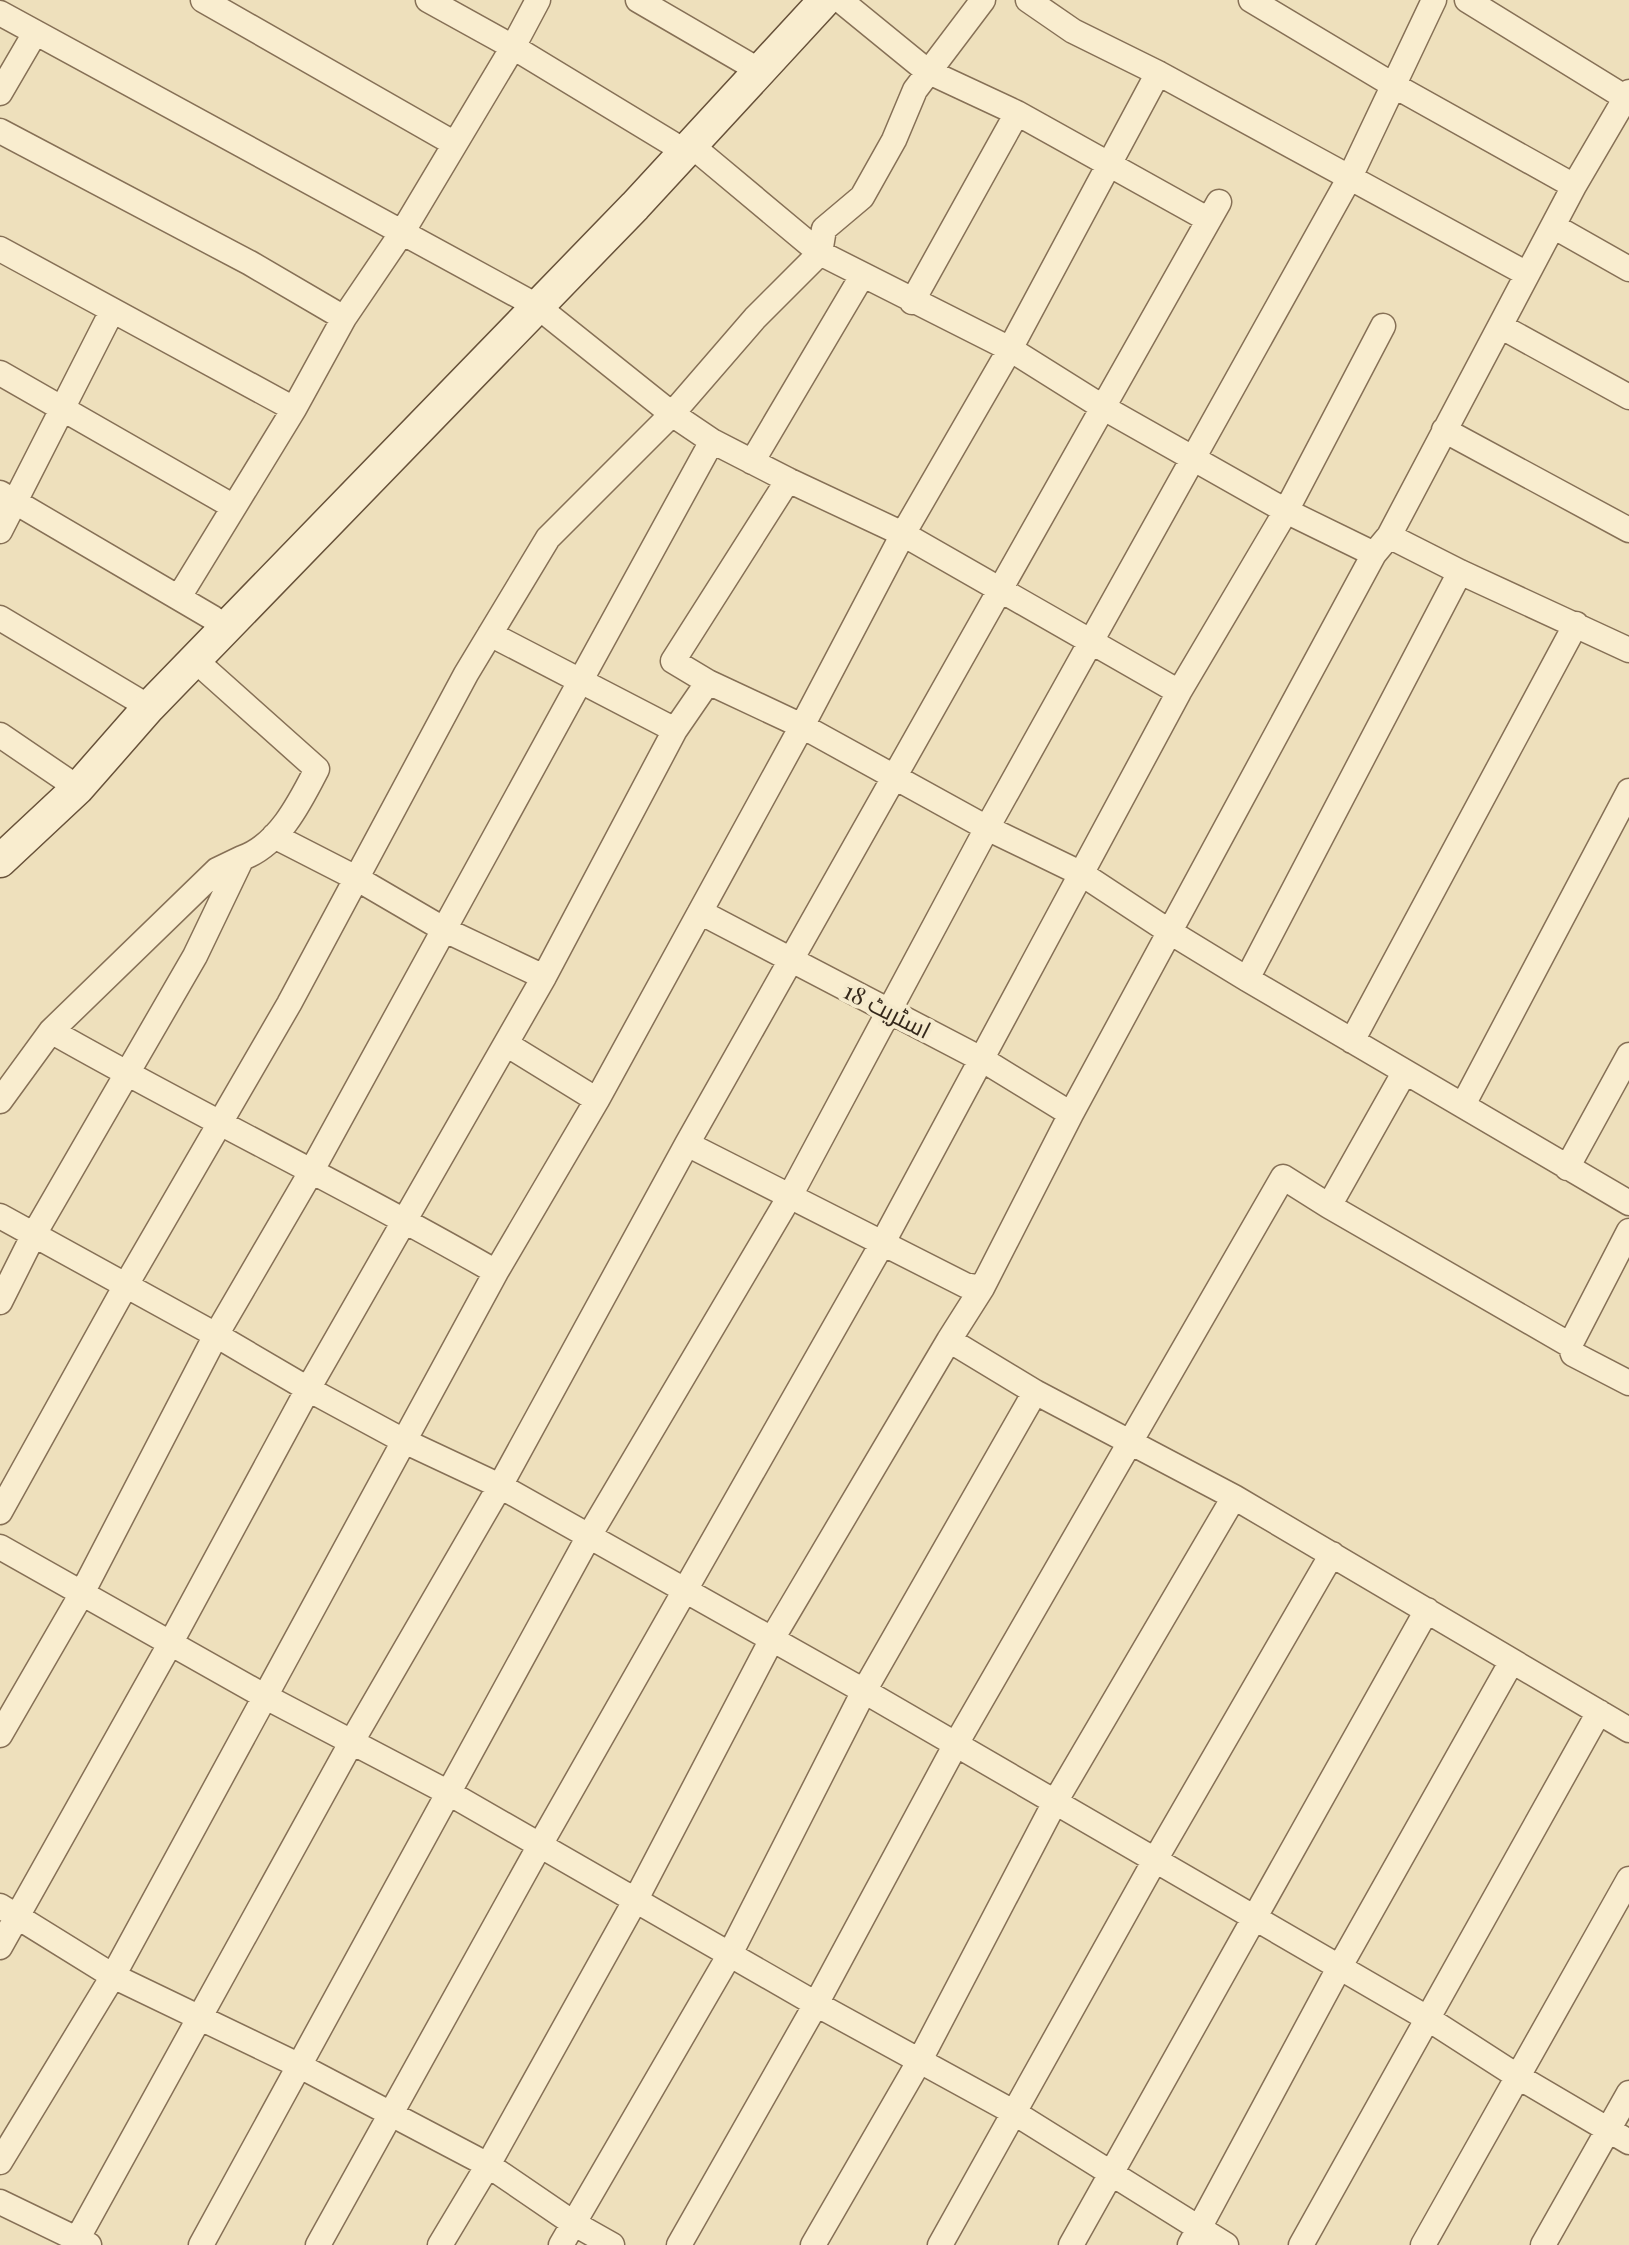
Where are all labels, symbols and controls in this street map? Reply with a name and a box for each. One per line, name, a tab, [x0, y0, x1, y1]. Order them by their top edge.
street label: اسٹریٹ 18	[839, 974, 937, 1045]

